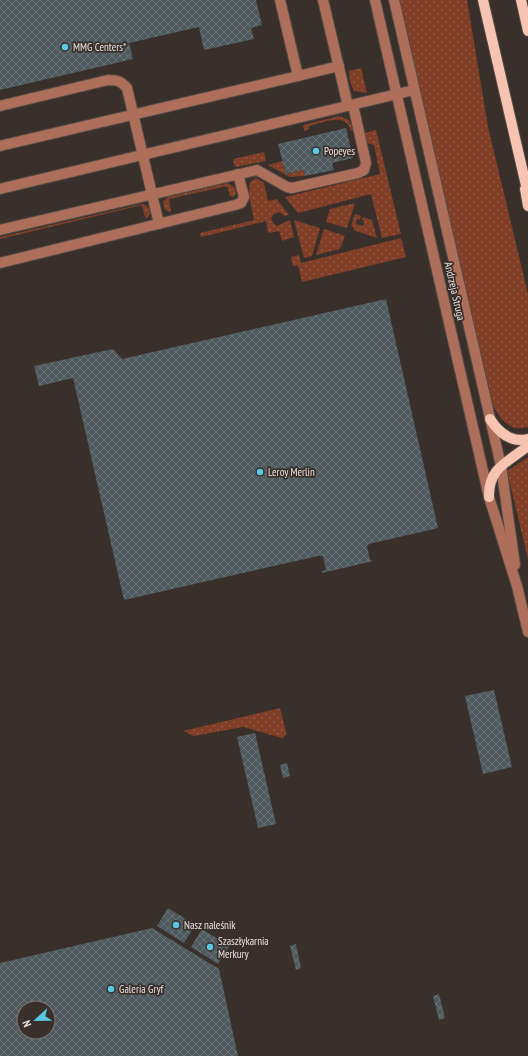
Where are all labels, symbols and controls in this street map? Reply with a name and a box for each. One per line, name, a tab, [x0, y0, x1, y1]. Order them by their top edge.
place label: MMG Centers*	[73, 40, 126, 54]
marker: MMG Centers*	[60, 42, 70, 52]
place label: Popeyes	[324, 144, 355, 158]
marker: Popeyes	[311, 146, 321, 156]
street label: Andrzeja Struga	[441, 260, 469, 322]
place label: Leroy Merlin	[268, 465, 315, 479]
marker: Leroy Merlin	[255, 467, 265, 477]
place label: Nasz naleśnik	[184, 918, 236, 932]
marker: Nasz naleśnik	[171, 920, 181, 930]
place label: Szaszłykarnia Merkury	[218, 934, 269, 961]
marker: Szaszłykarnia Merkury	[205, 942, 215, 952]
place label: Galeria Gryf	[119, 982, 165, 996]
marker: Galeria Gryf	[106, 984, 116, 994]
north arrow	[16, 1000, 56, 1040]
text: N	[19, 1018, 34, 1029]

